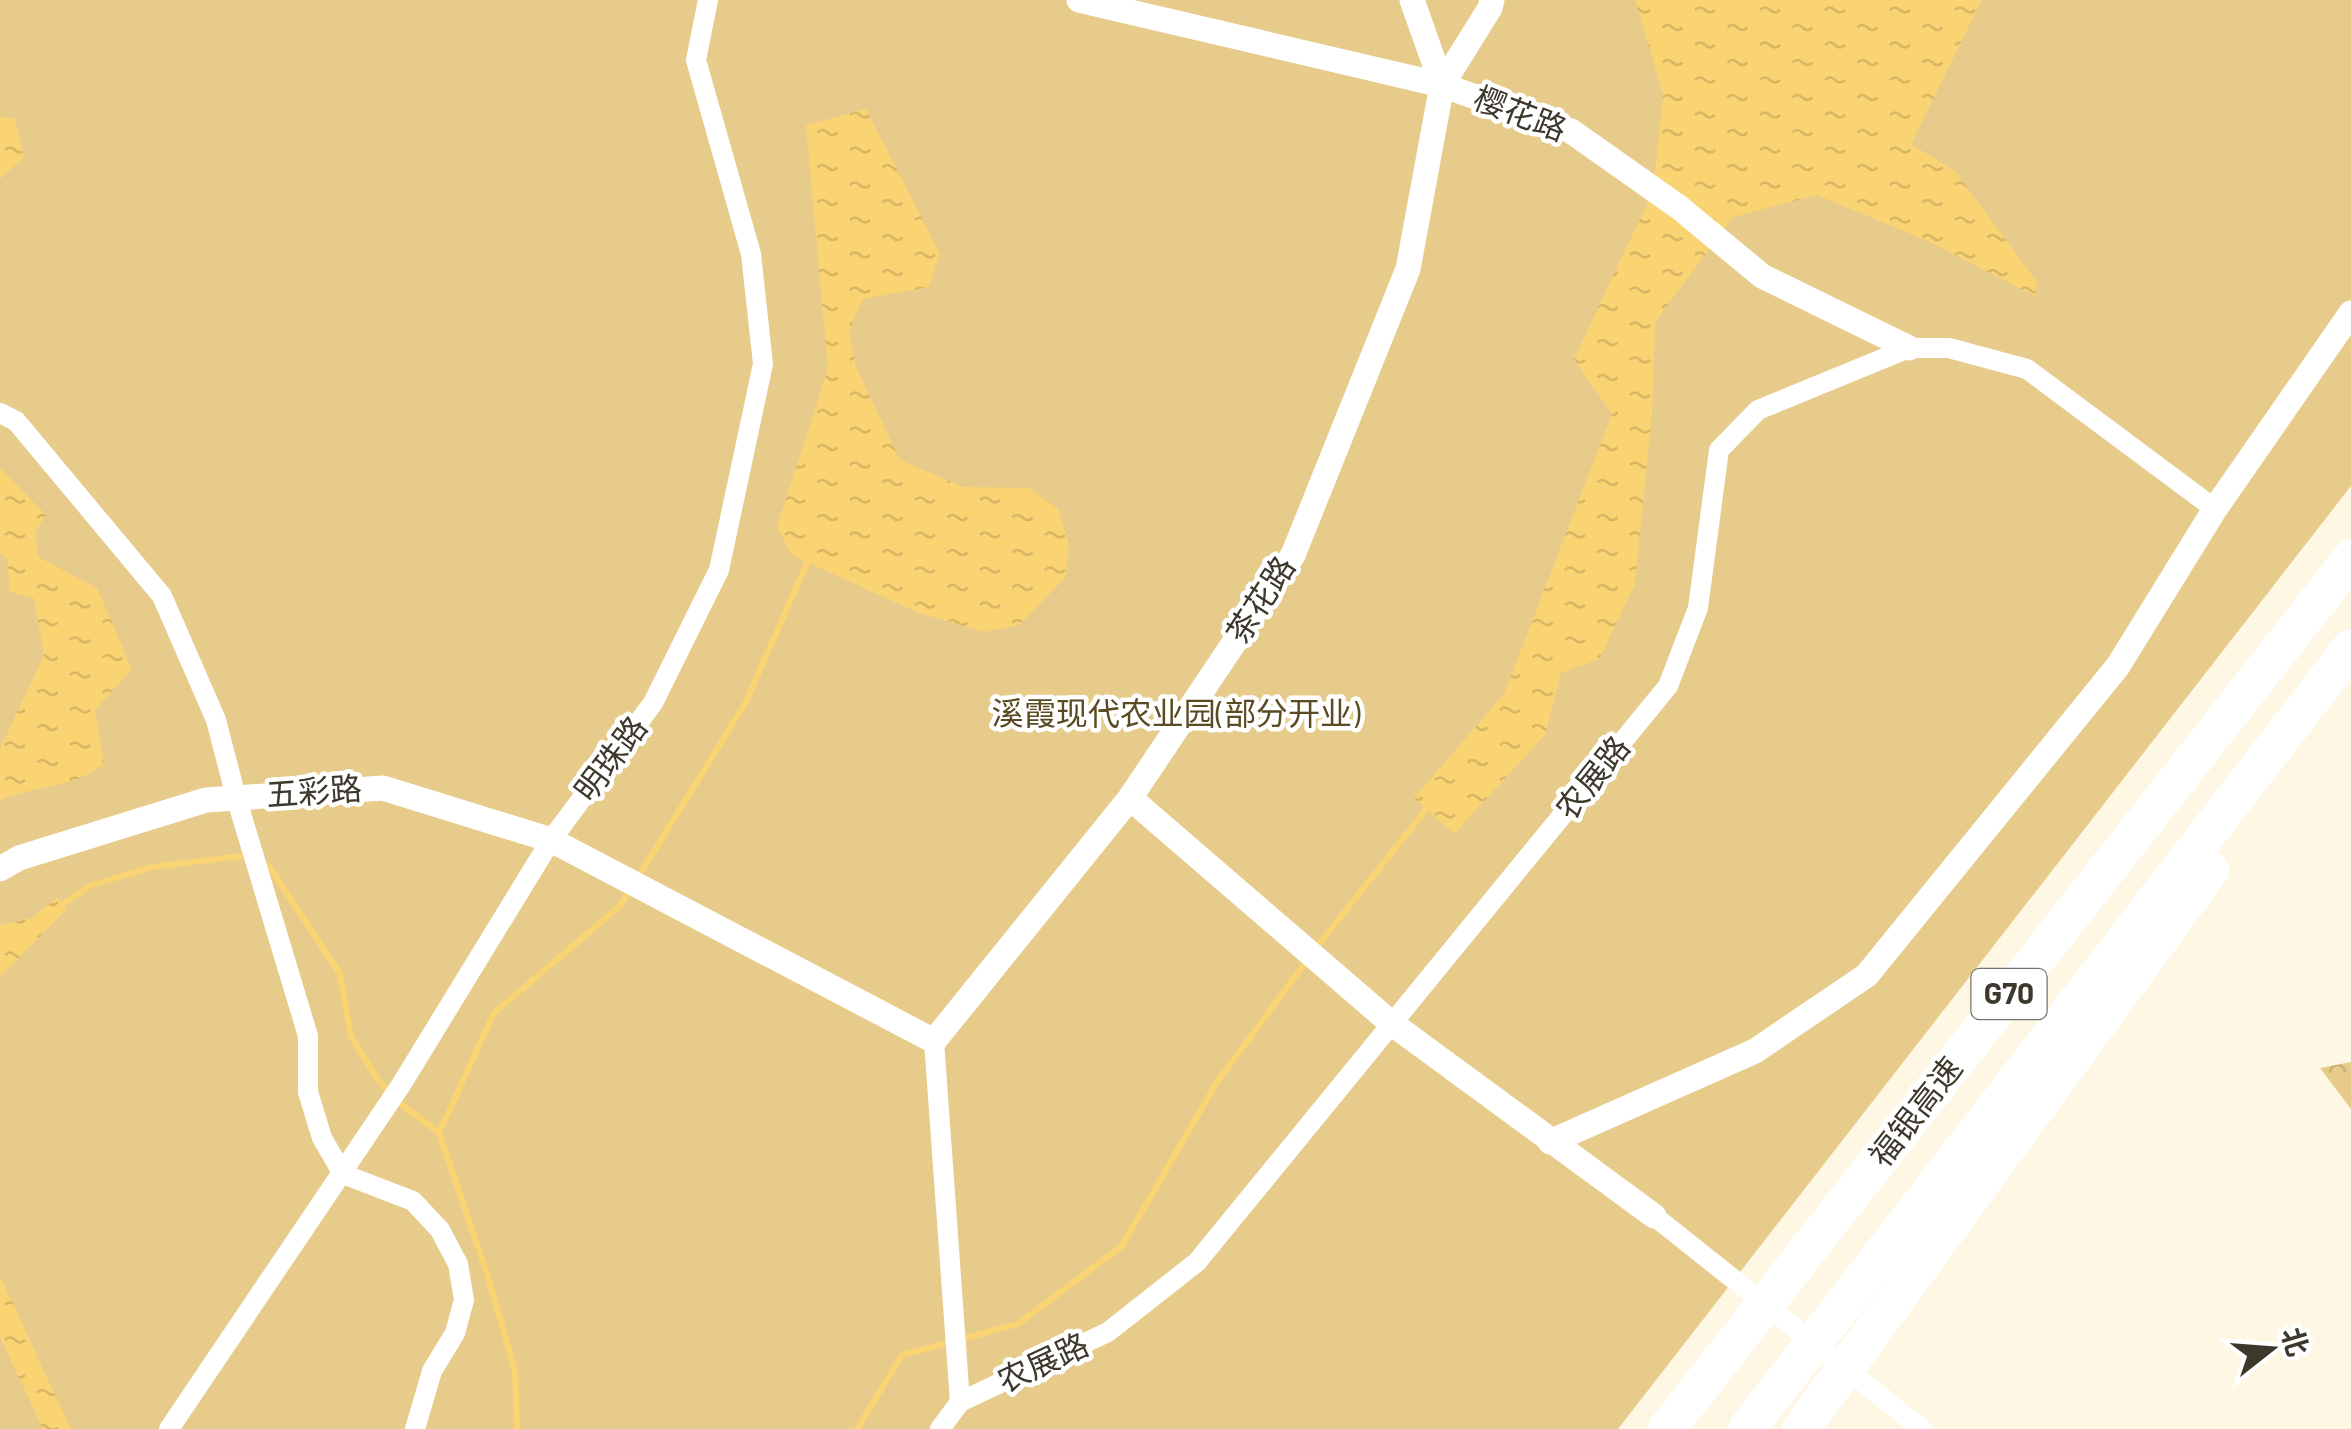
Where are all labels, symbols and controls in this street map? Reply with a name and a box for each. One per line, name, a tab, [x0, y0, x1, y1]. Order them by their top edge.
street label: 樱花路	[1469, 77, 1572, 147]
street label: 茶花路	[1217, 548, 1301, 650]
park label: 溪霞现代农业园(部分开业)	[992, 693, 1361, 731]
street label: 明珠路	[565, 708, 653, 808]
street label: 农展路	[1546, 727, 1636, 826]
street label: 五彩路	[265, 768, 363, 812]
road number: G70	[1972, 969, 2046, 1019]
street label: 福银高速	[1860, 1049, 1969, 1173]
north arrow	[2221, 1299, 2321, 1399]
text: 北	[2276, 1323, 2316, 1360]
street label: 农展路	[991, 1324, 1094, 1399]

